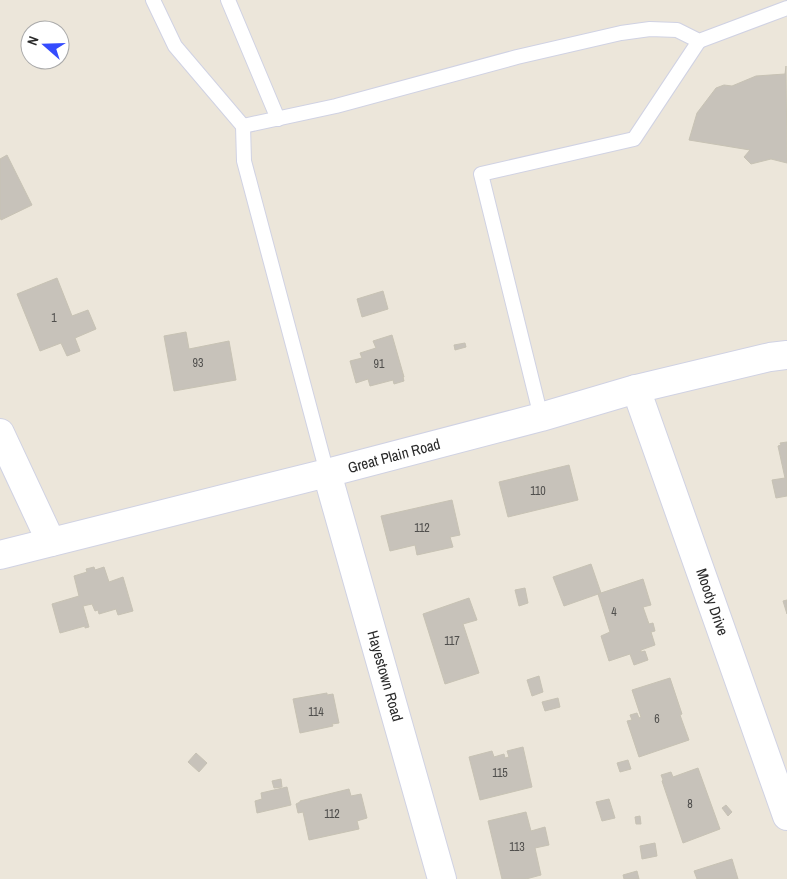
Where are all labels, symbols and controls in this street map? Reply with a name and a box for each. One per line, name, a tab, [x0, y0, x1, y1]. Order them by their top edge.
north arrow	[20, 20, 70, 70]
text: N	[23, 34, 43, 48]
house number: 1	[51, 310, 57, 326]
house number: 93	[193, 355, 203, 371]
house number: 91	[374, 356, 385, 372]
street label: Great Plain Road	[345, 433, 442, 478]
house number: 110	[530, 483, 546, 499]
house number: 112	[414, 520, 430, 536]
street label: Moody Drive	[691, 565, 734, 638]
house number: 4	[611, 604, 617, 620]
street label: Hayestown Road	[362, 628, 408, 724]
house number: 117	[444, 633, 460, 649]
house number: 114	[308, 704, 324, 720]
house number: 6	[654, 711, 660, 727]
house number: 115	[492, 765, 508, 781]
house number: 8	[687, 796, 693, 812]
house number: 112	[324, 806, 340, 822]
house number: 113	[509, 839, 525, 855]

